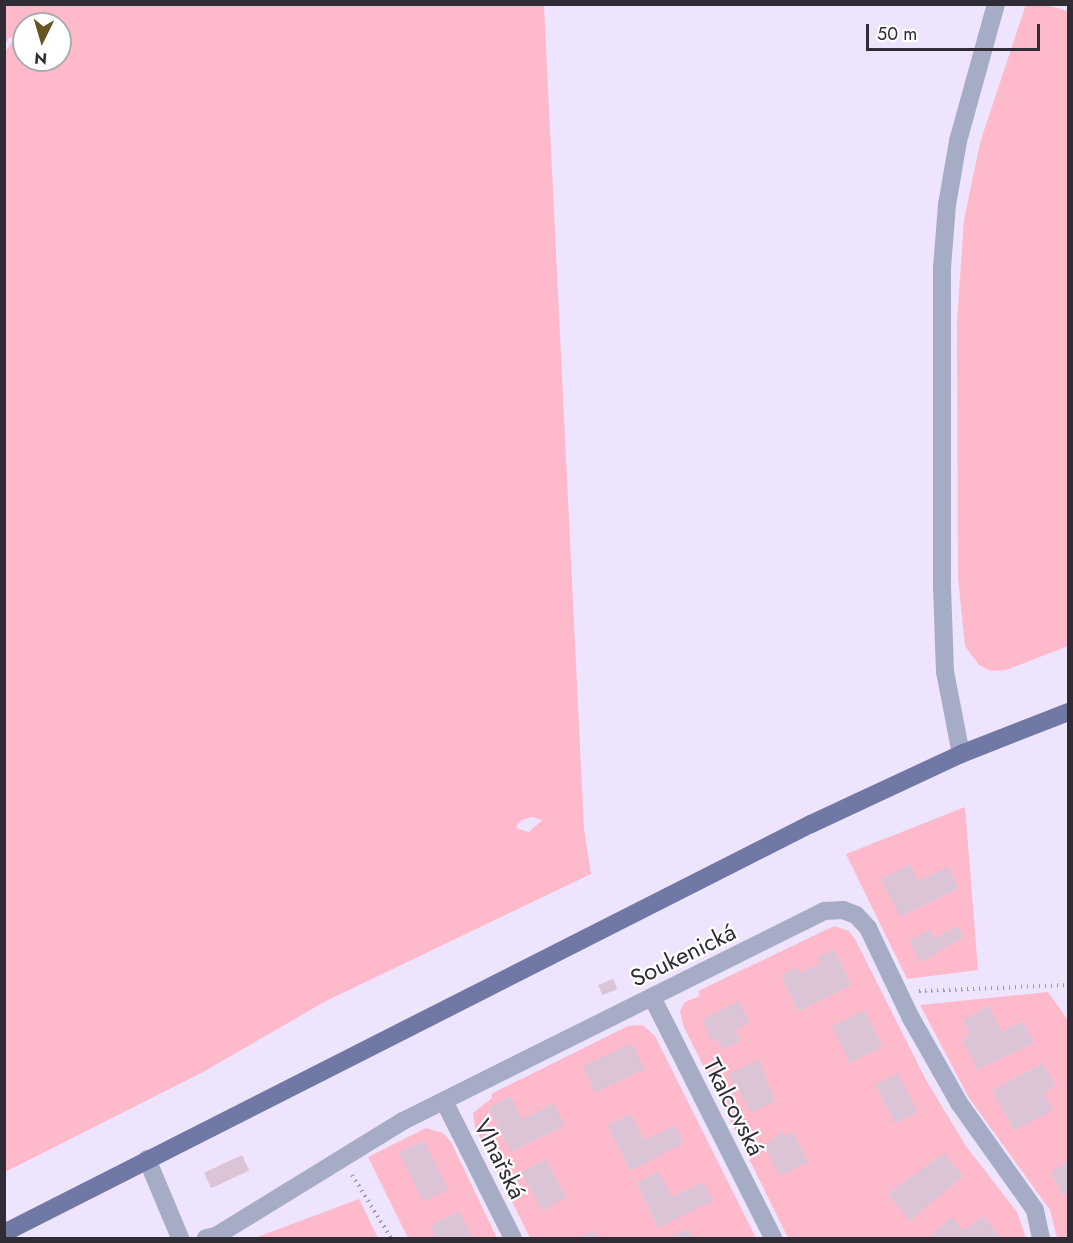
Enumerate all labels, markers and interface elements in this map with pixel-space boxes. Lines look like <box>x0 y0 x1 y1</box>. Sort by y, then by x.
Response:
north arrow <box>12 12 72 72</box>
scale bar <box>869 12 1043 50</box>
text: 50 m <box>877 21 917 47</box>
text: N <box>33 46 48 70</box>
street label: Soukenická <box>625 917 741 993</box>
street label: Tkalcovská <box>697 1053 771 1161</box>
street label: Vlnařská <box>468 1114 532 1204</box>

